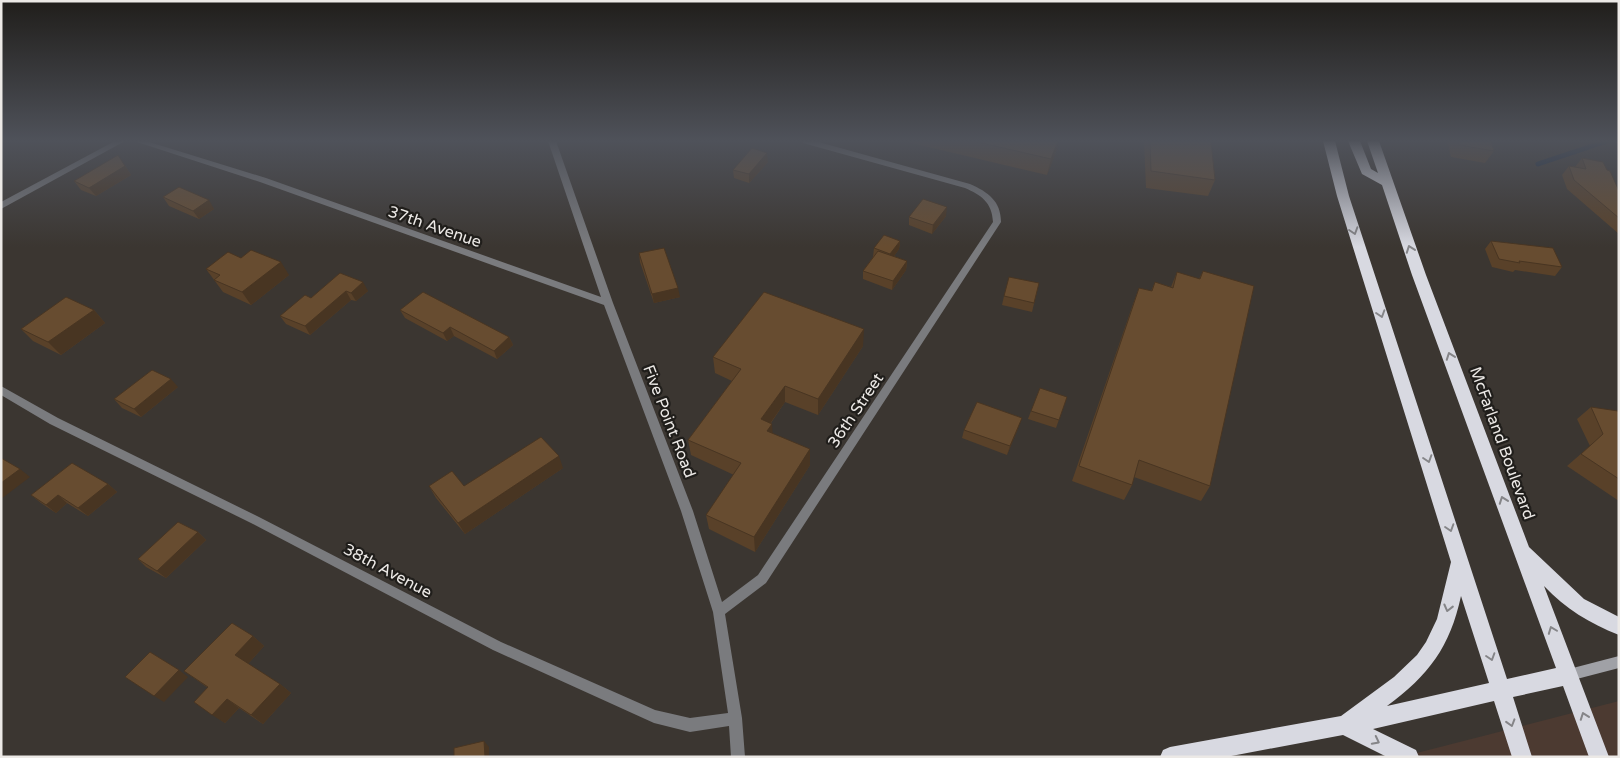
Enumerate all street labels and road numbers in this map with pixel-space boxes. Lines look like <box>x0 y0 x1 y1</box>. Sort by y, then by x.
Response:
street label: 37th Avenue <box>385 202 484 252</box>
street label: Five Point Road <box>638 362 700 481</box>
street label: McFarland Boulevard <box>1465 364 1539 522</box>
street label: 36th Street <box>824 369 888 452</box>
street label: 38th Avenue <box>340 539 435 603</box>

